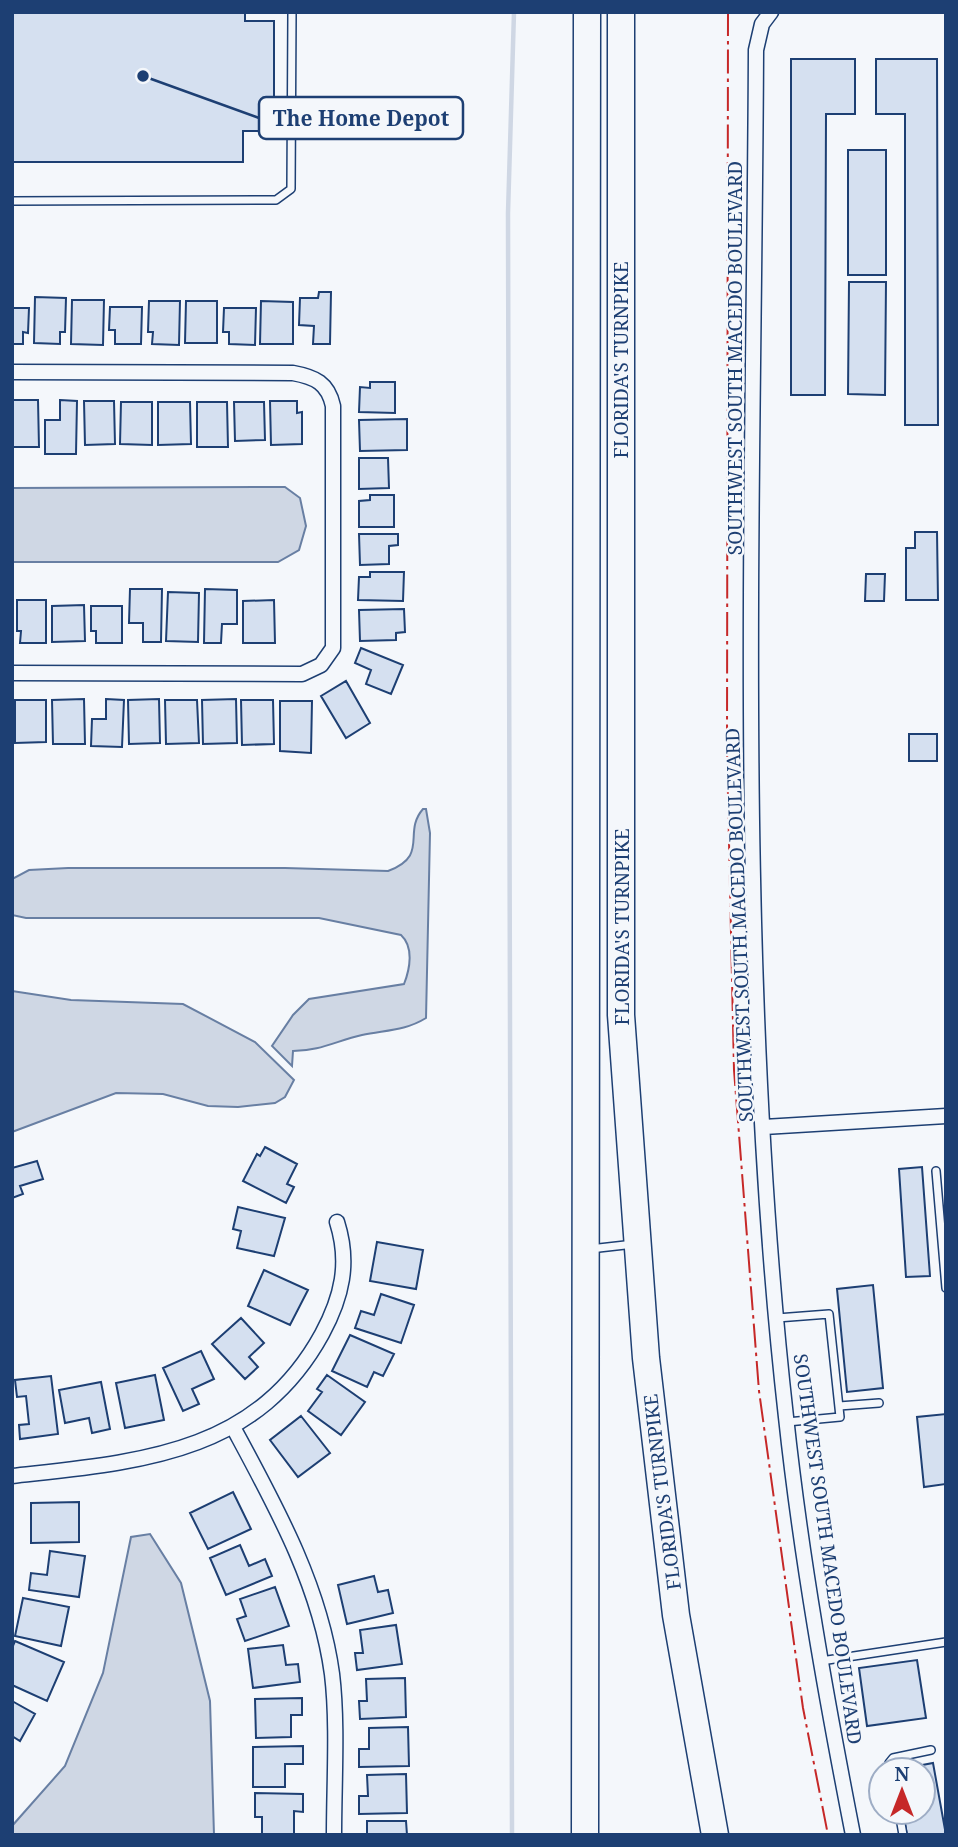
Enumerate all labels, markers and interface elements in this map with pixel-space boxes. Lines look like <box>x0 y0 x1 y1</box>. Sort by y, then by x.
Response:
callout: The Home Depot <box>259 97 463 139</box>
text: The Home Depot <box>273 104 450 132</box>
street label: SOUTHWEST SOUTH MACEDO BOULEVARD <box>722 161 748 555</box>
street label: FLORIDA'S TURNPIKE <box>608 261 634 459</box>
street label: SOUTHWEST SOUTH MACEDO BOULEVARD <box>719 727 759 1123</box>
street label: FLORIDA'S TURNPIKE <box>609 828 635 1026</box>
street label: SOUTHWEST SOUTH MACEDO BOULEVARD <box>788 1352 868 1746</box>
street label: FLORIDA'S TURNPIKE <box>637 1392 687 1591</box>
north arrow <box>867 1756 937 1826</box>
text: N <box>895 1761 910 1787</box>

